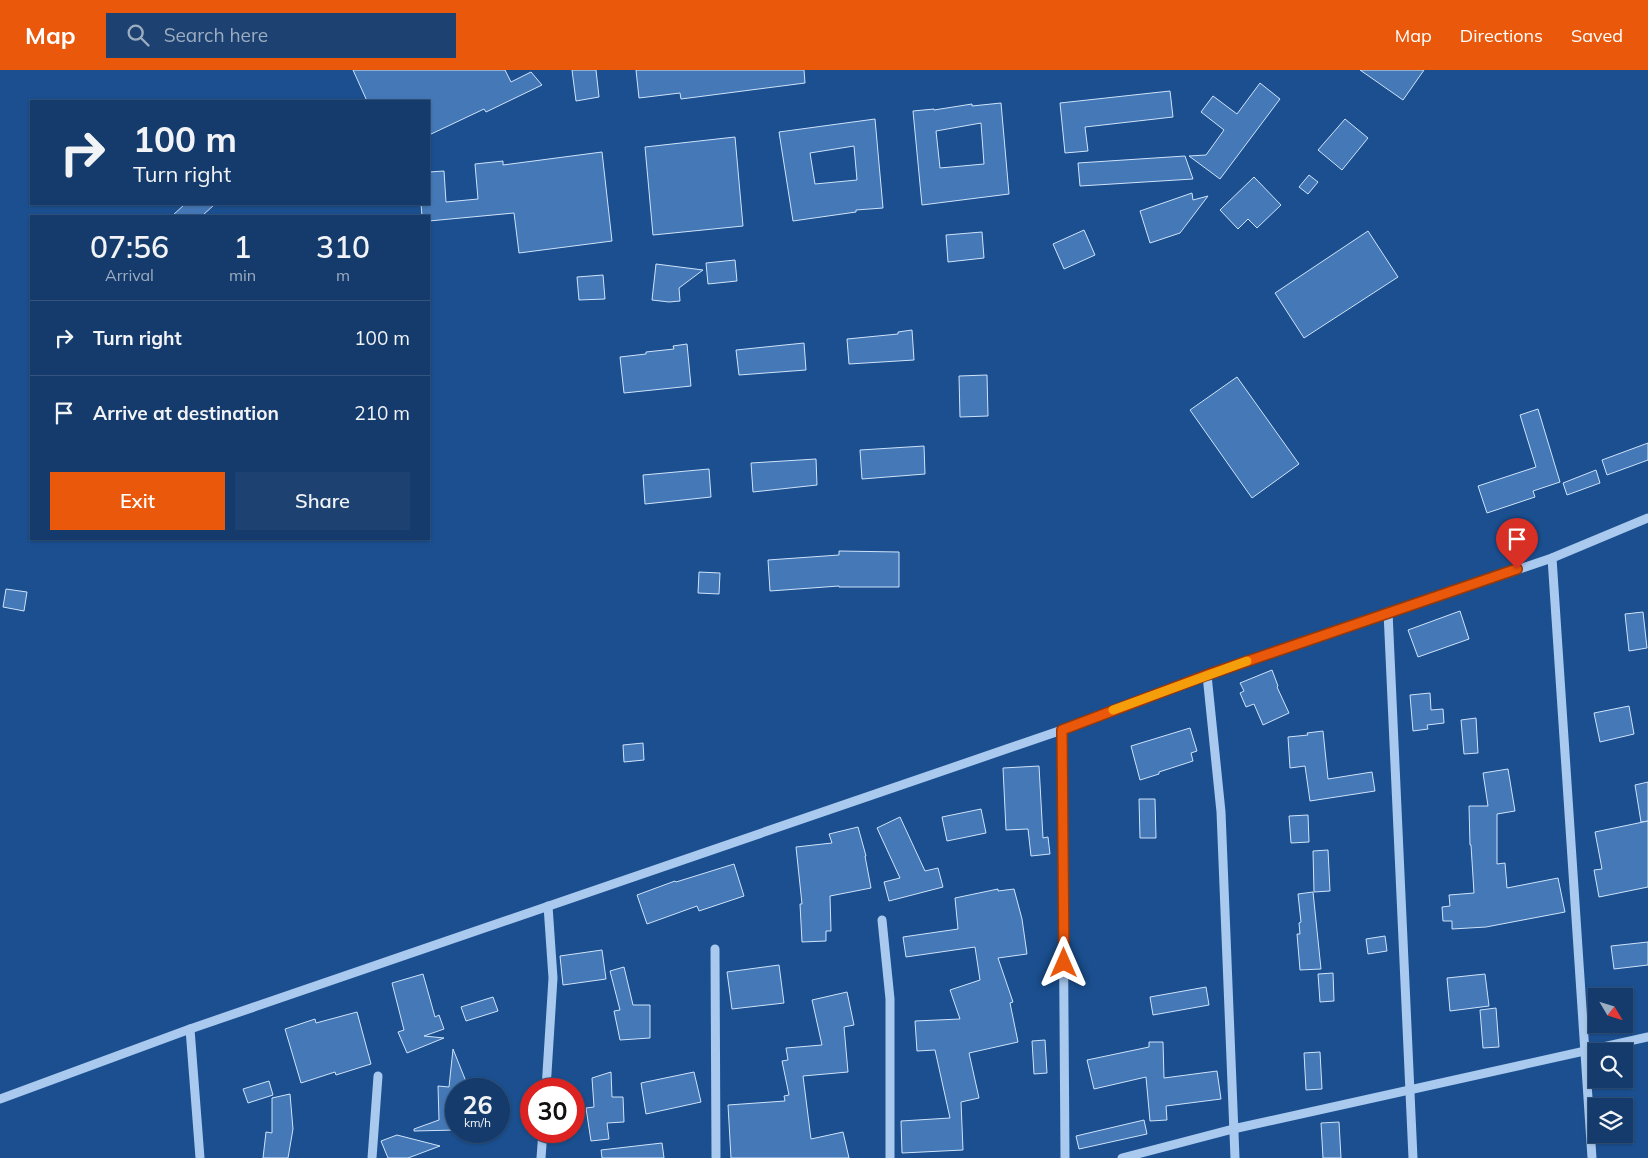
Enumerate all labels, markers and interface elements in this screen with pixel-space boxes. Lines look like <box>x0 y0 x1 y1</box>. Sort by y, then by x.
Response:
search box <box>106 13 456 58</box>
text: Map <box>25 20 76 50</box>
icon: search <box>124 21 152 49</box>
text: Search here <box>164 23 268 47</box>
text: Map <box>1395 24 1432 47</box>
text: Directions <box>1460 24 1543 47</box>
text: Saved <box>1571 24 1623 47</box>
text: 100 m <box>133 117 237 161</box>
icon: right <box>50 120 115 185</box>
text: Turn right <box>133 160 231 188</box>
text: 07:56 <box>90 228 169 266</box>
text: 1 <box>234 228 252 266</box>
text: 310 <box>316 228 370 266</box>
text: Arrival <box>105 265 154 285</box>
text: min <box>229 265 256 285</box>
text: m <box>336 265 350 285</box>
icon: right <box>50 324 78 352</box>
text: Turn right <box>93 326 182 350</box>
text: 100 m <box>354 326 410 350</box>
icon: arrive <box>50 399 78 427</box>
text: Arrive at destination <box>93 401 279 425</box>
text: 210 m <box>354 401 410 425</box>
button: Exit <box>50 472 225 530</box>
button: Share <box>235 472 410 530</box>
pin <box>1496 518 1538 569</box>
icon: arrive <box>1503 525 1531 553</box>
position arrow <box>1037 936 1089 988</box>
north arrow <box>1588 988 1632 1032</box>
map controls <box>1588 988 1633 1143</box>
button: search <box>1588 1043 1633 1088</box>
speed limit sign: 30 <box>520 1078 585 1143</box>
text: 26 <box>462 1089 493 1120</box>
button: layers <box>1588 1098 1633 1143</box>
text: km/h <box>464 1115 491 1130</box>

